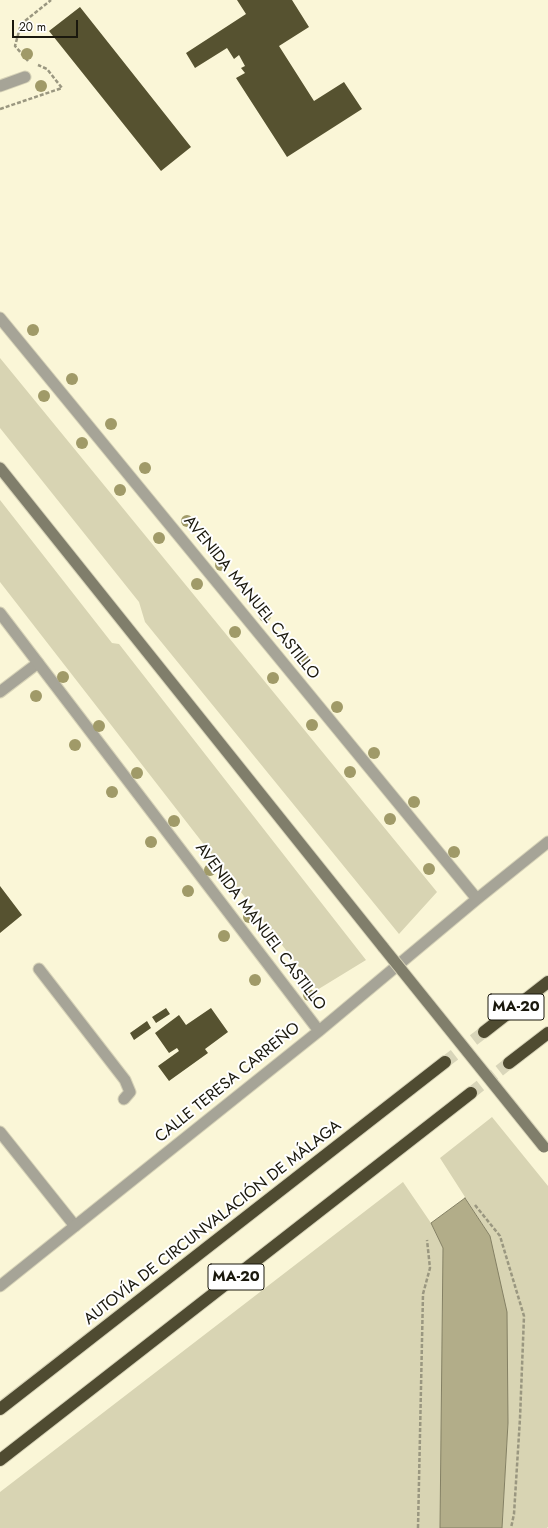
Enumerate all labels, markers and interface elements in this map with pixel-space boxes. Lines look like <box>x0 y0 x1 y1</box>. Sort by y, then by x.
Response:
scale bar <box>14 12 80 38</box>
text: 20 m <box>19 18 46 36</box>
street label: AVENIDA MANUEL CASTILLO <box>179 512 323 684</box>
street label: AVENIDA MANUEL CASTILLO <box>191 839 329 1015</box>
road number: MA-20 <box>488 994 544 1020</box>
street label: CALLE TERESA CARREÑO <box>152 1019 304 1147</box>
street label: AUTOVÍA DE CIRCUNVALACIÓN DE MÁLAGA <box>81 1117 345 1329</box>
road number: MA-20 <box>208 1264 264 1290</box>

